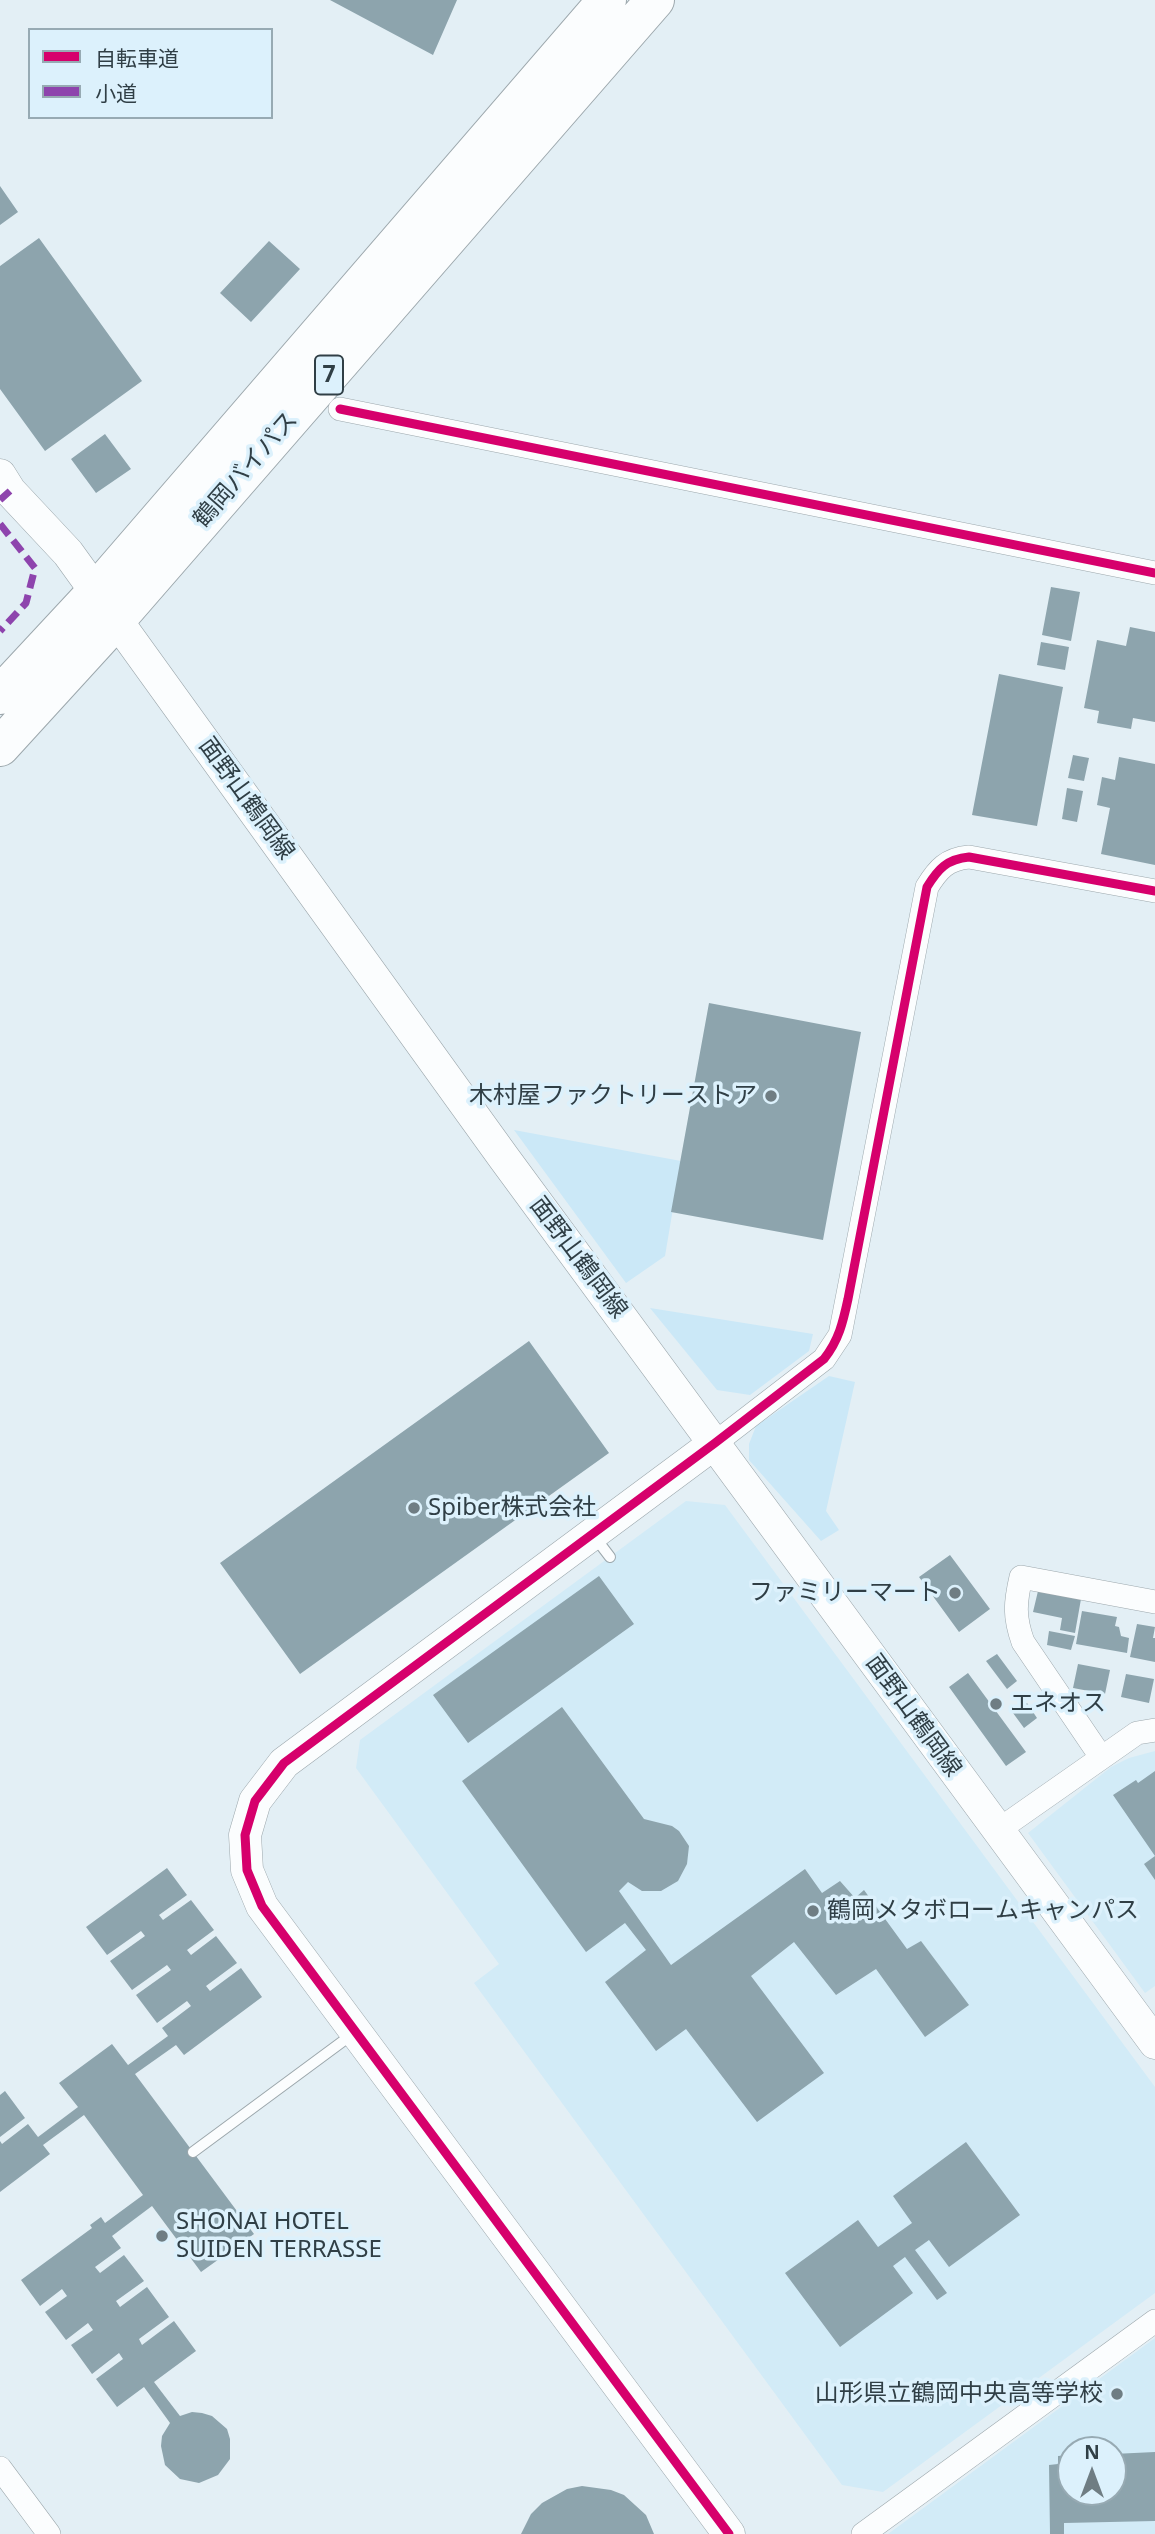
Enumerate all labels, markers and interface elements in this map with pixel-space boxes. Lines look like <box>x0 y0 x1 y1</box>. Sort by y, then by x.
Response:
legend <box>28 28 273 119</box>
text: 自転車道 <box>95 44 179 72</box>
text: 小道 <box>95 79 137 107</box>
road number: 7 <box>315 356 343 394</box>
street label: 鶴岡バイパス <box>188 406 304 534</box>
street label: 面野山鶴岡線 <box>192 732 300 866</box>
place label: 木村屋ファクトリーストア <box>469 1082 757 1110</box>
marker: 木村屋ファクトリーストア <box>763 1088 779 1104</box>
street label: 面野山鶴岡線 <box>523 1192 633 1324</box>
place label: Spiber株式会社 <box>428 1494 596 1522</box>
marker: Spiber株式会社 <box>406 1500 422 1516</box>
place label: ファミリーマート <box>749 1579 941 1607</box>
marker: ファミリーマート <box>947 1585 963 1601</box>
street label: 面野山鶴岡線 <box>859 1649 967 1783</box>
place label: エネオス <box>1010 1690 1106 1718</box>
marker: エネオス <box>988 1696 1004 1712</box>
place label: 鶴岡メタボロームキャンパス <box>827 1897 1139 1925</box>
marker: 鶴岡メタボロームキャンパス <box>805 1903 821 1919</box>
place label: SHONAI HOTEL SUIDEN TERRASSE <box>176 2208 382 2264</box>
marker: SHONAI HOTEL SUIDEN TERRASSE <box>154 2228 170 2244</box>
place label: 山形県立鶴岡中央高等学校 <box>815 2380 1103 2408</box>
marker: 山形県立鶴岡中央高等学校 <box>1109 2386 1125 2402</box>
north arrow <box>1057 2436 1127 2506</box>
text: N <box>1084 2439 1100 2465</box>

